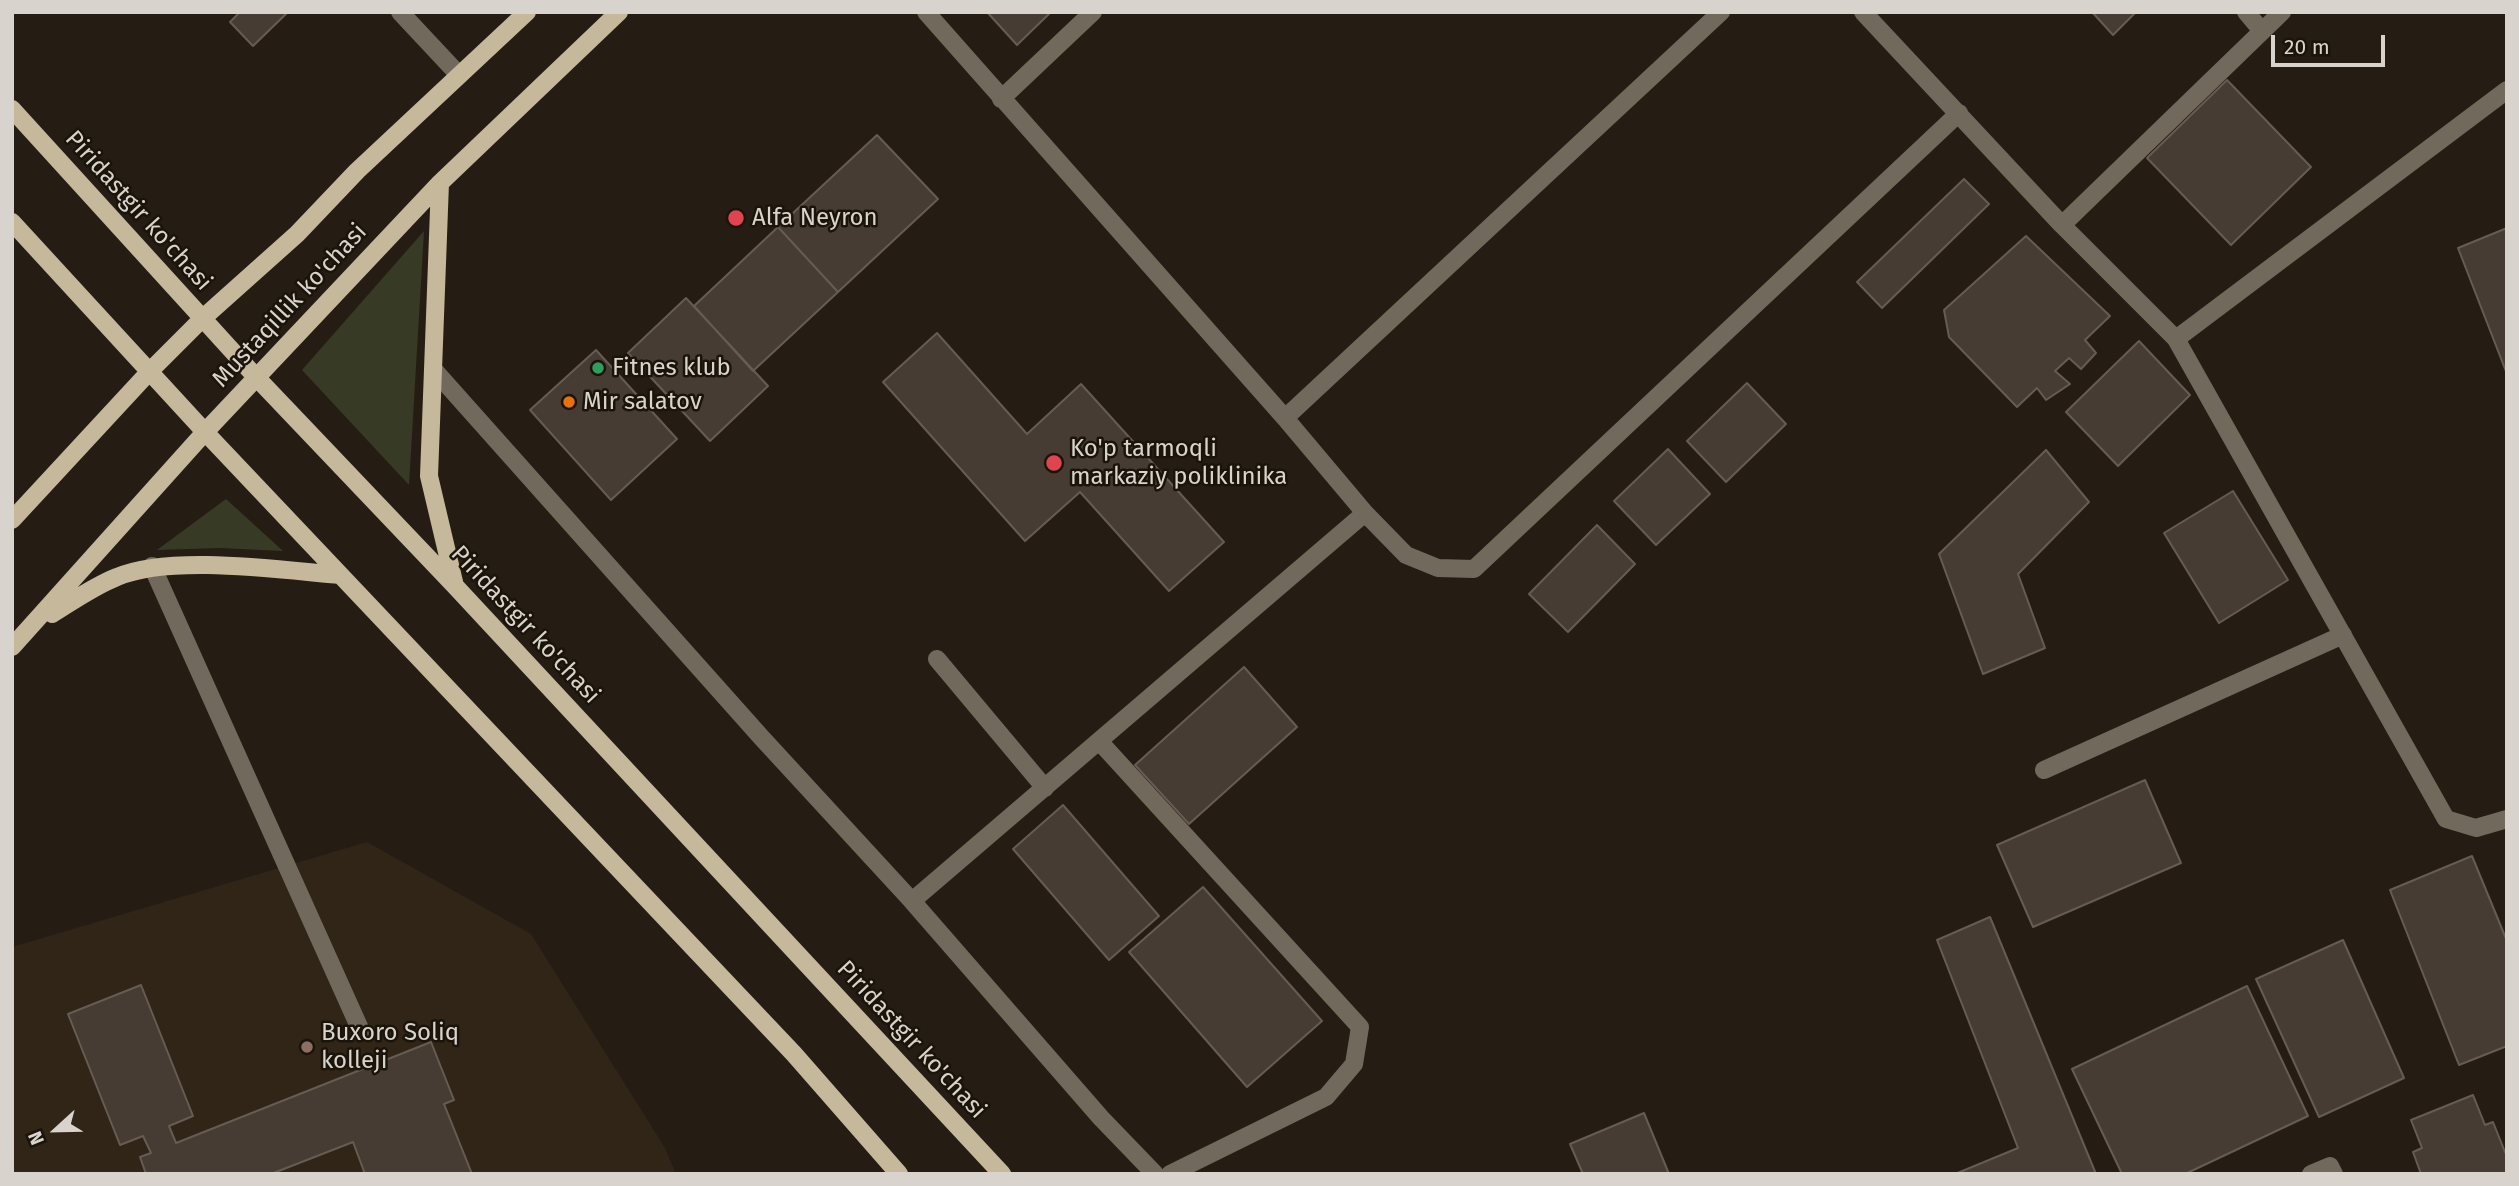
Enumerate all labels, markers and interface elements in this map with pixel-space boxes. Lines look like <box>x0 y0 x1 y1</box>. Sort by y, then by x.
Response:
scale bar <box>2274 21 2388 65</box>
text: 20 m <box>2284 34 2330 60</box>
street label: Piridastgir ko'chasi <box>59 125 217 297</box>
place label: Alfa Neyron <box>752 204 878 232</box>
marker: Alfa Neyron <box>726 208 746 228</box>
street label: Mustaqillik ko'chasi <box>207 218 373 394</box>
place label: Fitnes klub <box>612 354 731 382</box>
marker: Fitnes klub <box>590 360 606 376</box>
place label: Mir salatov <box>583 388 702 416</box>
marker: Mir salatov <box>561 394 577 410</box>
place label: Ko'p tarmoqli markaziy poliklinika <box>1070 435 1287 491</box>
marker: Ko'p tarmoqli markaziy poliklinika <box>1044 453 1064 473</box>
street label: Piridastgir ko'chasi <box>444 540 606 710</box>
street label: Piridastgir ko'chasi <box>830 955 992 1125</box>
place label: Buxoro Soliq kolleji <box>321 1019 459 1075</box>
marker: Buxoro Soliq kolleji <box>299 1039 315 1055</box>
north arrow <box>21 1095 91 1165</box>
text: N <box>23 1128 49 1148</box>

